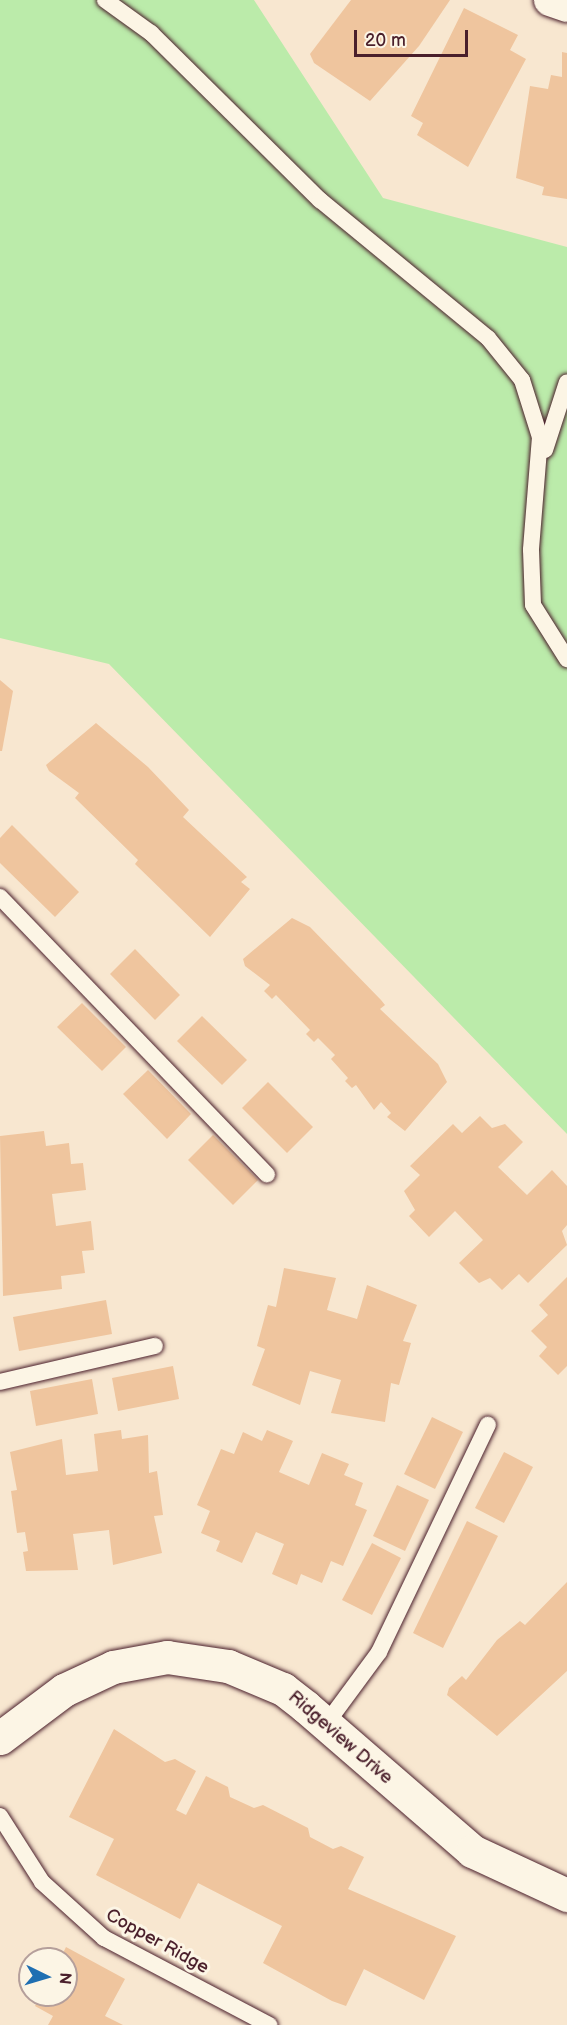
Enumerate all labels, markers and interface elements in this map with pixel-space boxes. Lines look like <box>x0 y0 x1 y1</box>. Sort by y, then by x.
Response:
scale bar <box>357 18 471 56</box>
text: 20 m <box>365 30 406 51</box>
street label: Ridgeview Drive <box>283 1687 397 1789</box>
street label: Copper Ridge <box>102 1905 212 1979</box>
north arrow <box>18 1947 78 2007</box>
text: N <box>54 1972 74 1985</box>

